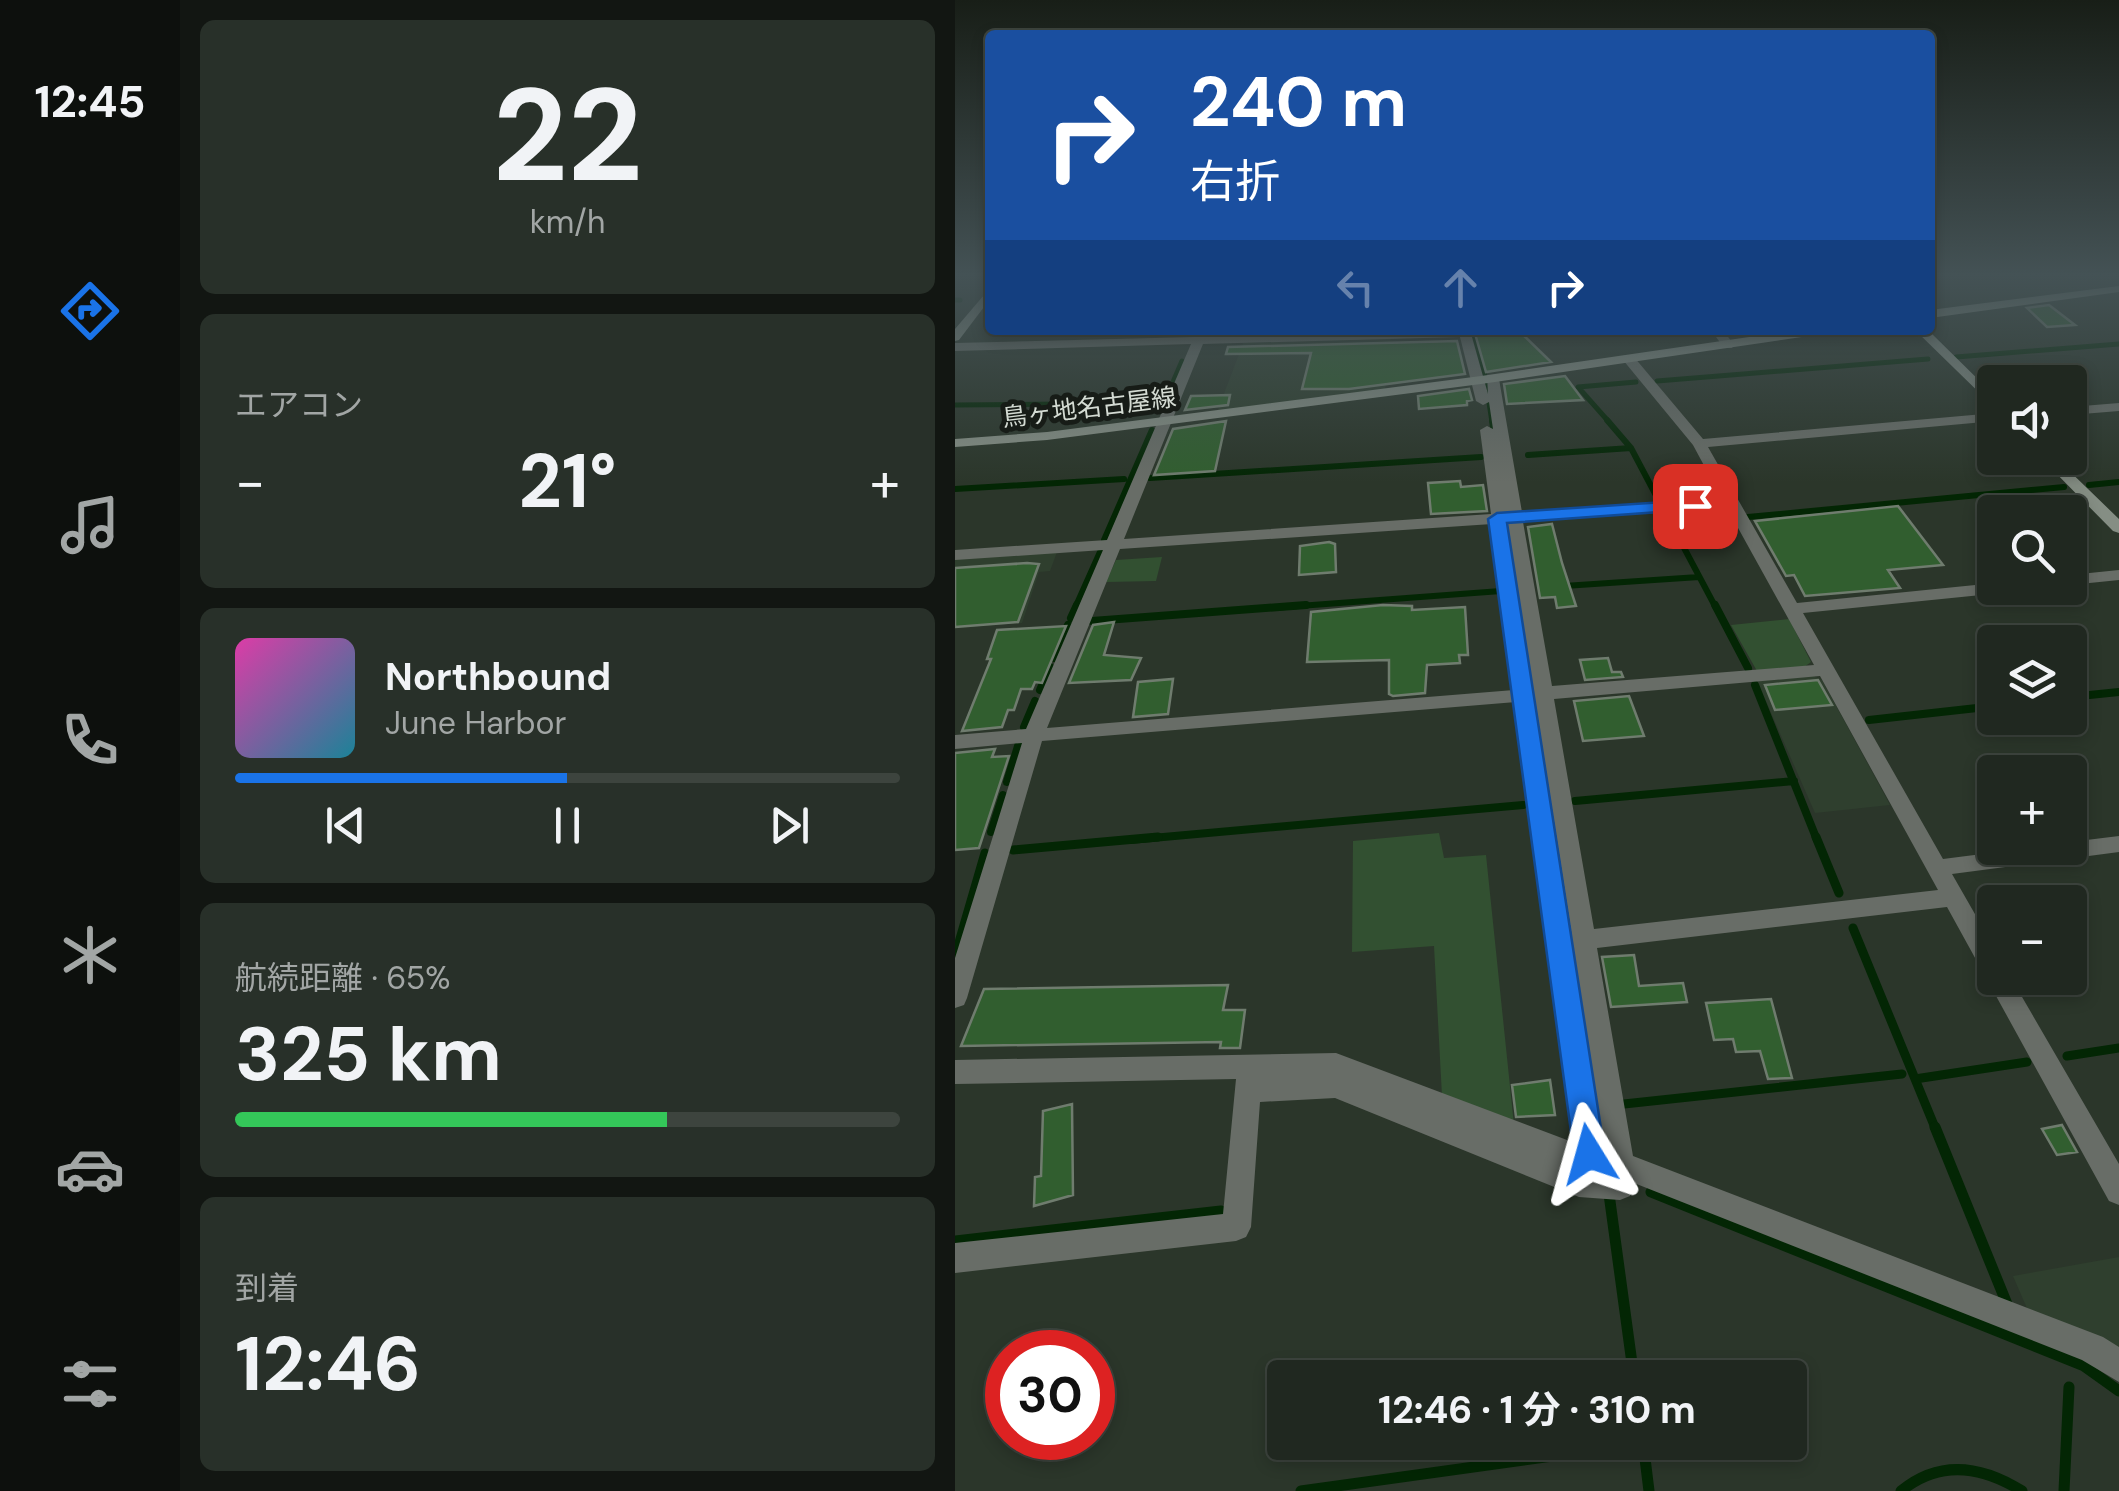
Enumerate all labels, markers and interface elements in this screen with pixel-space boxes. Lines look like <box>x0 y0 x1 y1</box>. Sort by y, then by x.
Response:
text: 22 <box>492 51 643 220</box>
text: 240 m <box>1190 57 1407 148</box>
icon: right <box>1025 70 1155 200</box>
text: 12:45 <box>34 72 146 131</box>
text: 右折 <box>1190 152 1280 211</box>
text: km/h <box>530 201 605 243</box>
icon: left <box>1328 260 1383 315</box>
icon: ahead <box>1433 260 1488 315</box>
icon: right <box>1538 260 1593 315</box>
icon: directions <box>55 276 125 346</box>
map controls <box>1977 365 2087 995</box>
button: sound <box>1977 365 2087 475</box>
street label: 鳥ヶ地名古屋線 <box>1000 380 1178 435</box>
text: エアコン <box>235 384 363 426</box>
text: 21° <box>519 433 616 530</box>
text: − <box>235 446 265 518</box>
text: + <box>870 446 900 518</box>
pin <box>1653 464 1738 549</box>
icon: arrive <box>1668 479 1723 534</box>
icon: music <box>55 490 125 560</box>
button: search <box>1977 495 2087 605</box>
button: layers <box>1977 625 2087 735</box>
text: Northbound <box>385 652 611 702</box>
text: June Harbor <box>385 702 566 744</box>
icon: phone <box>55 705 125 775</box>
button: + <box>1977 755 2087 865</box>
icon: previous <box>318 798 373 853</box>
icon: pause <box>540 798 595 853</box>
icon: next <box>762 798 817 853</box>
button: − <box>1977 885 2087 995</box>
icon: climate <box>55 920 125 990</box>
text: 航続距離 · 65% <box>235 957 451 999</box>
text: 325 km <box>235 1006 502 1103</box>
position arrow <box>1537 1102 1641 1206</box>
icon: car <box>55 1134 125 1204</box>
text: 到着 <box>235 1267 299 1309</box>
text: 12:46 <box>235 1316 421 1413</box>
speed limit sign: 30 <box>985 1330 1115 1460</box>
icon: filters <box>55 1349 125 1419</box>
text: 12:46 · 1 分 · 310 m <box>1378 1385 1696 1435</box>

